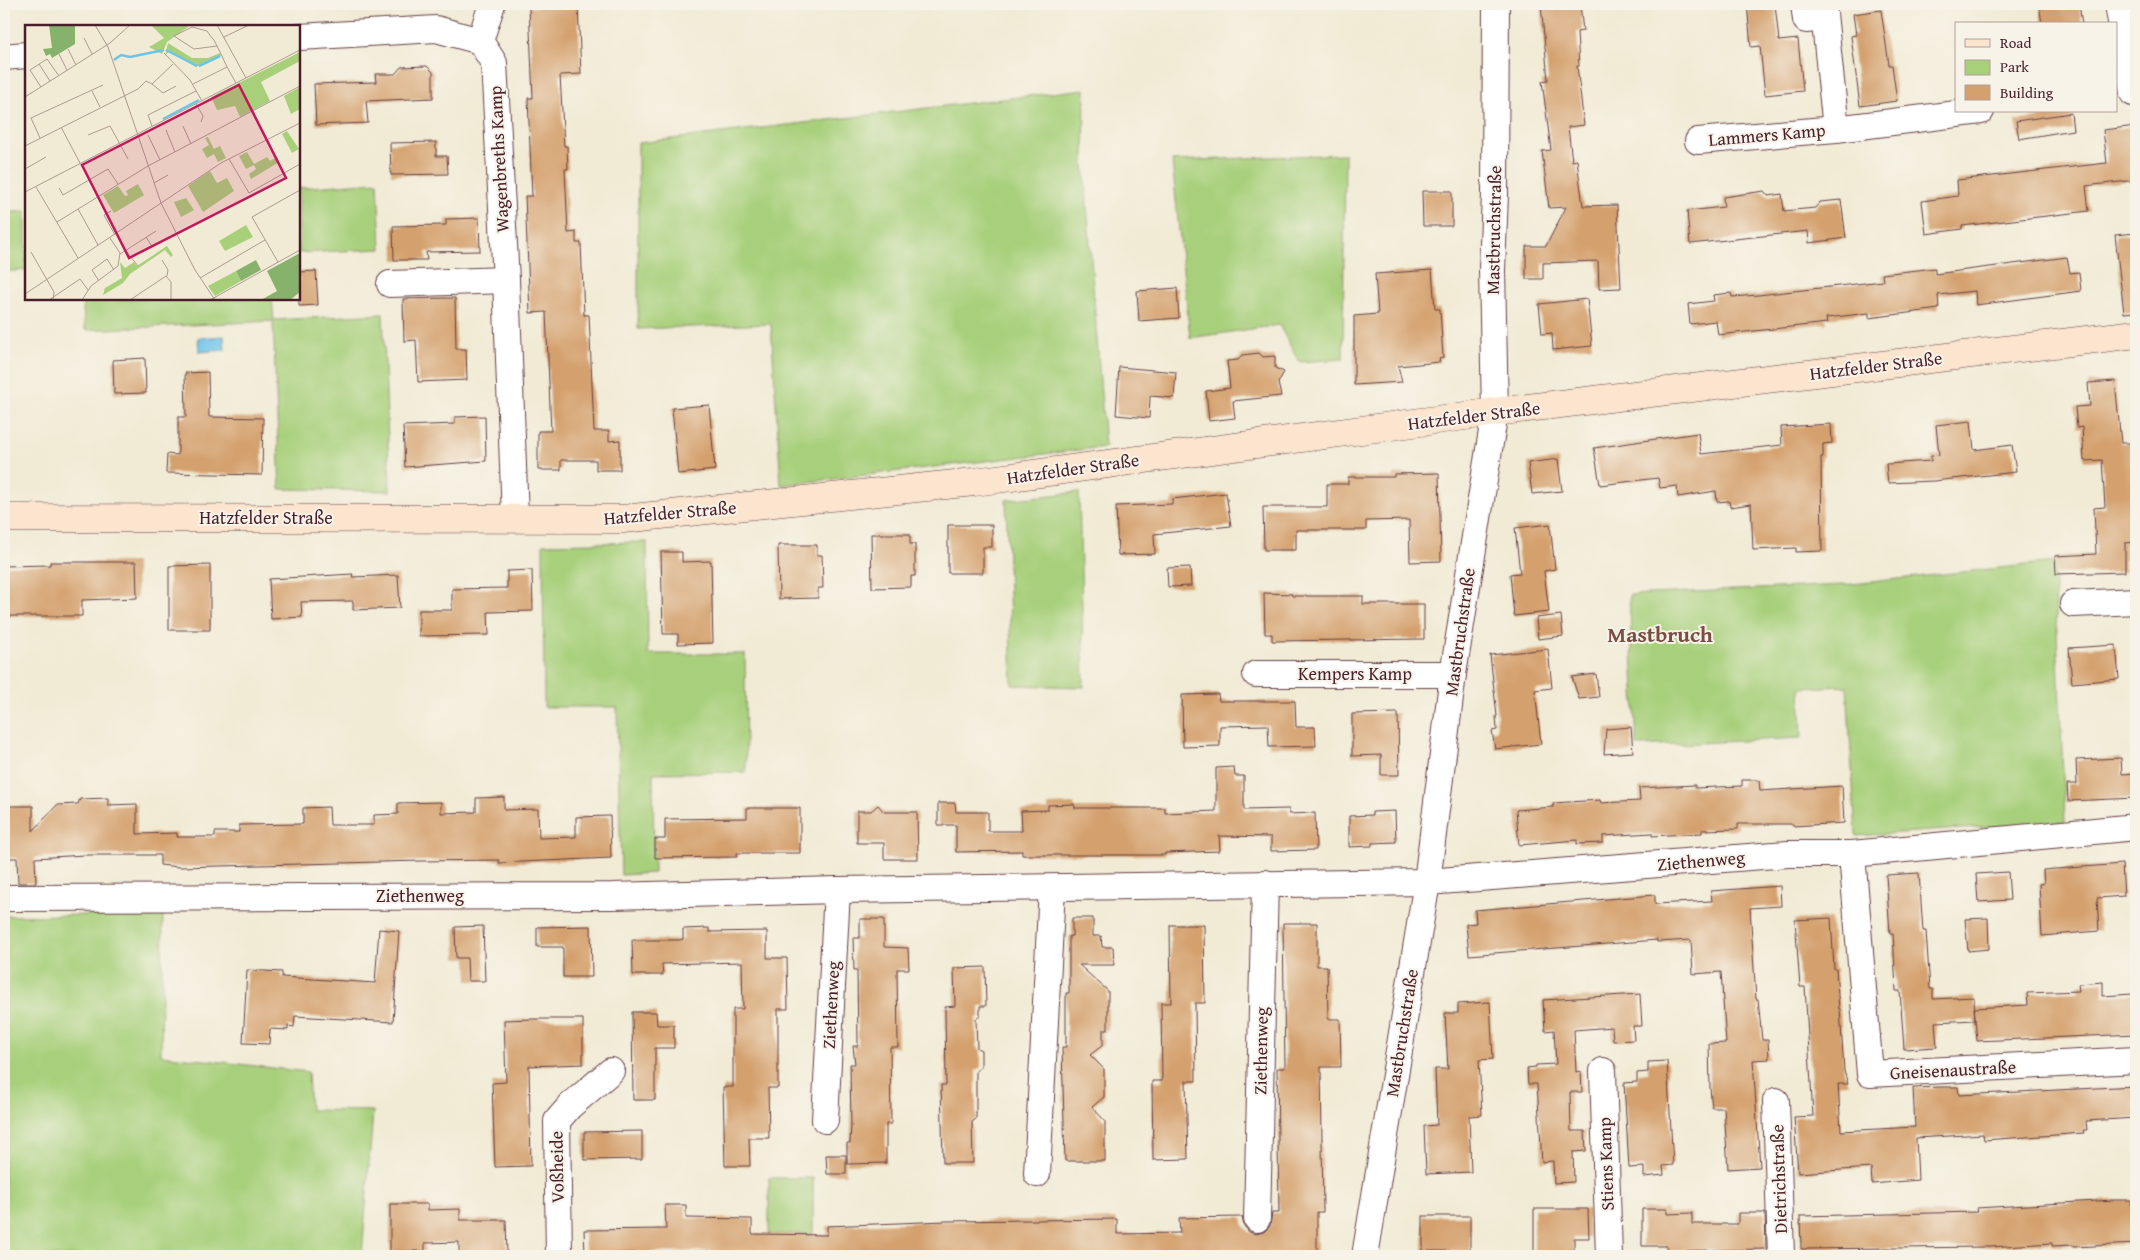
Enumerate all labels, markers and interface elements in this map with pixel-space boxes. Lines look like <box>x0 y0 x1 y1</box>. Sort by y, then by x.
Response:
legend <box>1955 22 2118 112</box>
inset map <box>25 25 300 300</box>
text: Road <box>2000 32 2031 53</box>
text: Park <box>2000 56 2029 77</box>
text: Building <box>2000 82 2054 103</box>
street label: Wagenbreths Kamp <box>481 85 516 233</box>
street label: Lammers Kamp <box>1707 116 1827 153</box>
street label: Mastbruchstraße <box>1479 165 1508 295</box>
street label: Hatzfelder Straße <box>1808 344 1944 387</box>
street label: Hatzfelder Straße <box>1406 394 1542 437</box>
street label: Hatzfelder Straße <box>1005 446 1141 491</box>
street label: Hatzfelder Straße <box>602 493 738 532</box>
street label: Hatzfelder Straße <box>199 504 333 531</box>
street label: Mastbruchstraße <box>1437 566 1482 698</box>
district label: Mastbruch <box>1607 618 1713 650</box>
street label: Kempers Kamp <box>1298 660 1412 687</box>
street label: Ziethenweg <box>1656 843 1746 878</box>
street label: Ziethenweg <box>376 882 464 909</box>
street label: Ziethenweg <box>815 960 846 1050</box>
street label: Mastbruchstraße <box>1378 967 1425 1099</box>
street label: Ziethenweg <box>1246 1007 1275 1095</box>
street label: Gneisenaustraße <box>1889 1053 2017 1086</box>
street label: Stiens Kamp <box>1590 1117 1621 1211</box>
street label: Dietrichstraße <box>1763 1124 1794 1234</box>
street label: Voßheide <box>542 1131 571 1203</box>

